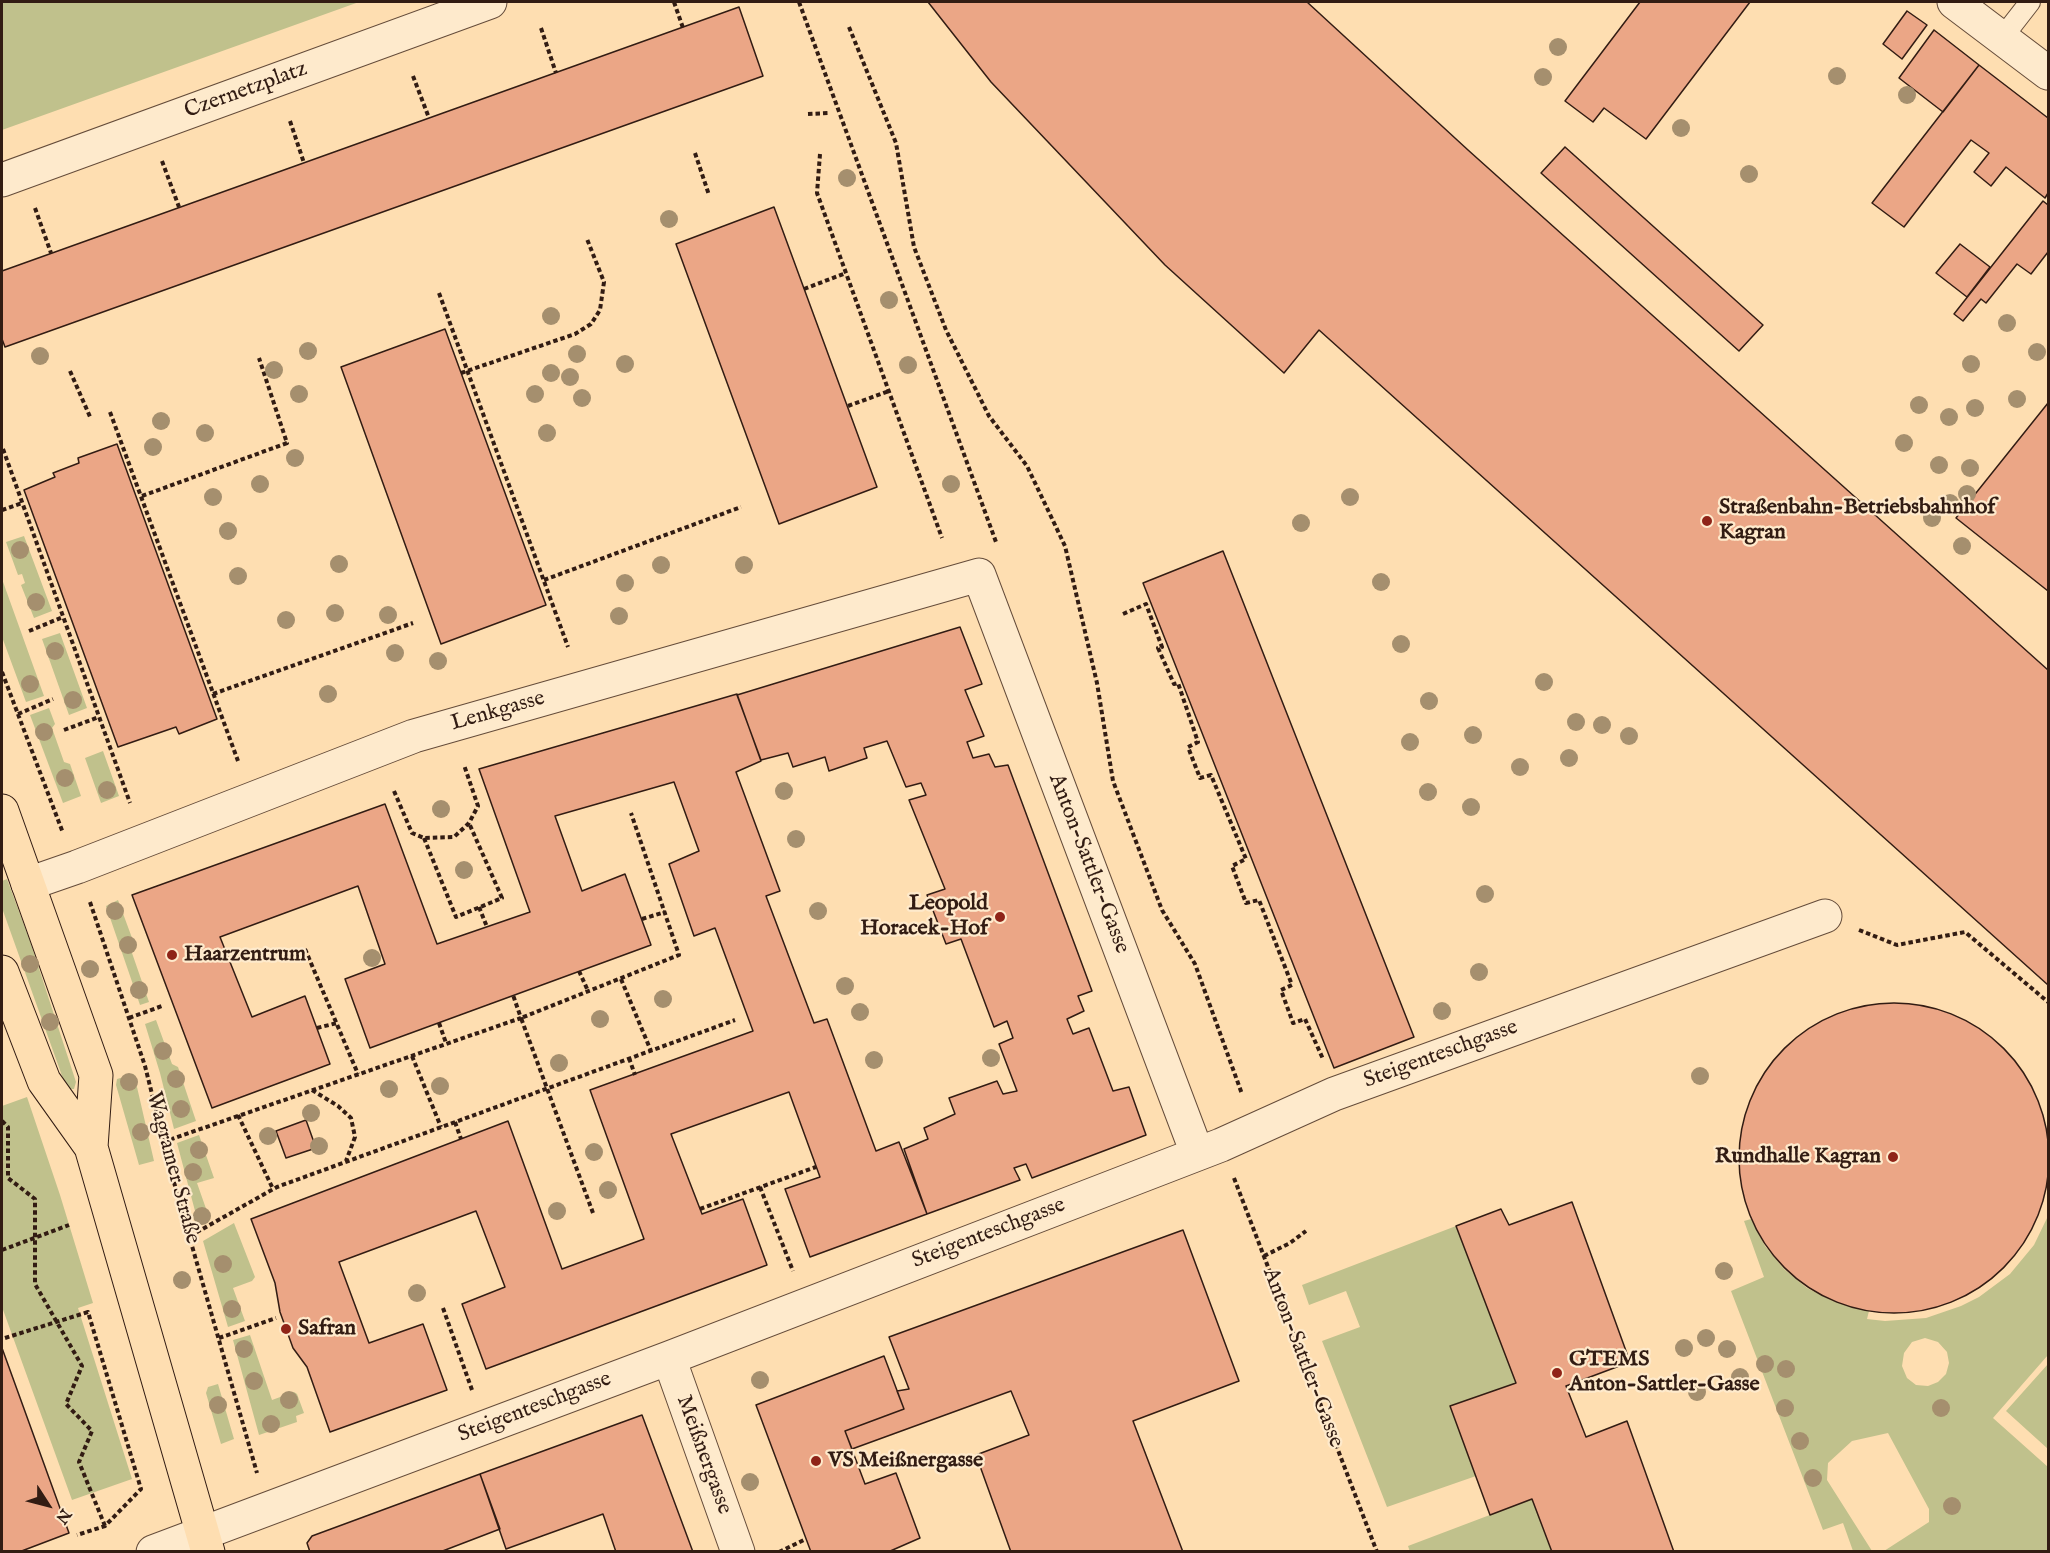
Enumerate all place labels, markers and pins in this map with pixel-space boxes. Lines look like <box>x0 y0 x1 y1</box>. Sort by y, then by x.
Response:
place label: Straßenbahn-Betriebsbahnhof Kagran <box>1719 495 1995 546</box>
marker: Straßenbahn-Betriebsbahnhof Kagran <box>1700 514 1714 528</box>
place label: Leopold Horacek-Hof <box>860 891 988 942</box>
marker: Leopold Horacek-Hof <box>993 910 1007 924</box>
place label: Haarzentrum <box>184 942 306 968</box>
marker: Haarzentrum <box>165 948 179 962</box>
place label: Rundhalle Kagran <box>1715 1144 1881 1170</box>
marker: Rundhalle Kagran <box>1886 1150 1900 1164</box>
place label: Safran <box>298 1316 356 1342</box>
marker: Safran <box>279 1322 293 1336</box>
place label: GTEMS Anton-Sattler-Gasse <box>1569 1347 1759 1398</box>
marker: GTEMS Anton-Sattler-Gasse <box>1550 1366 1564 1380</box>
place label: VS Meißnergasse <box>828 1448 983 1474</box>
marker: VS Meißnergasse <box>809 1454 823 1468</box>

